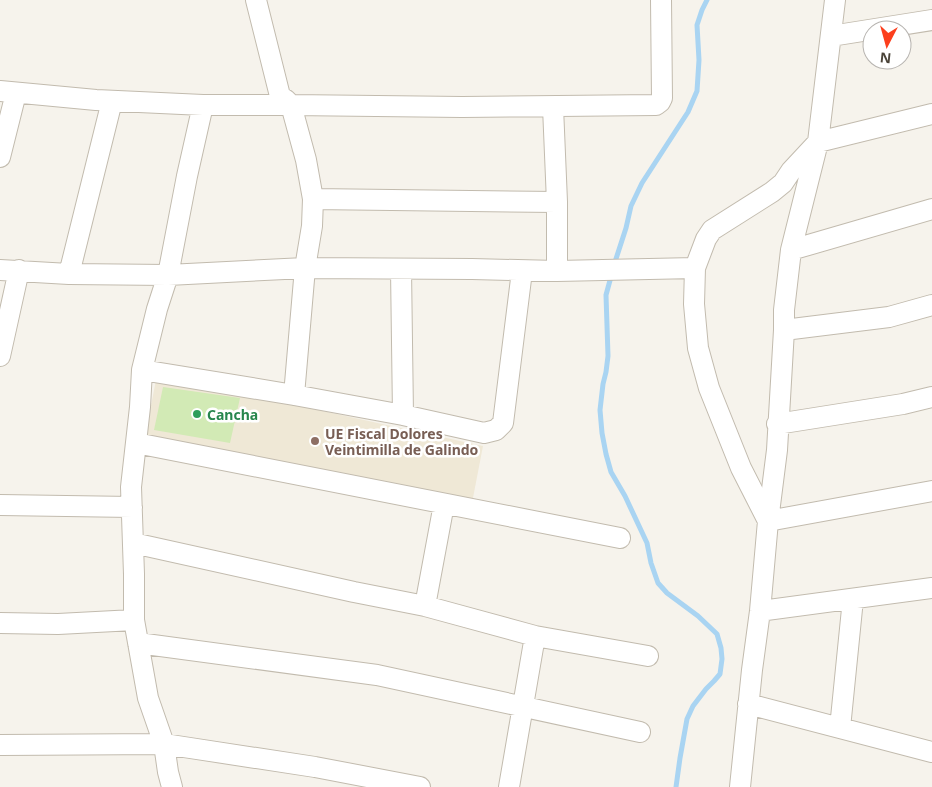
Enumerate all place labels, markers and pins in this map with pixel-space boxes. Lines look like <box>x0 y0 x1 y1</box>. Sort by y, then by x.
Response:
place label: Cancha <box>207 405 258 424</box>
marker: Cancha <box>191 408 203 420</box>
place label: UE Fiscal Dolores Veintimilla de Galindo <box>325 424 479 459</box>
marker: UE Fiscal Dolores Veintimilla de Galindo <box>309 435 321 447</box>

